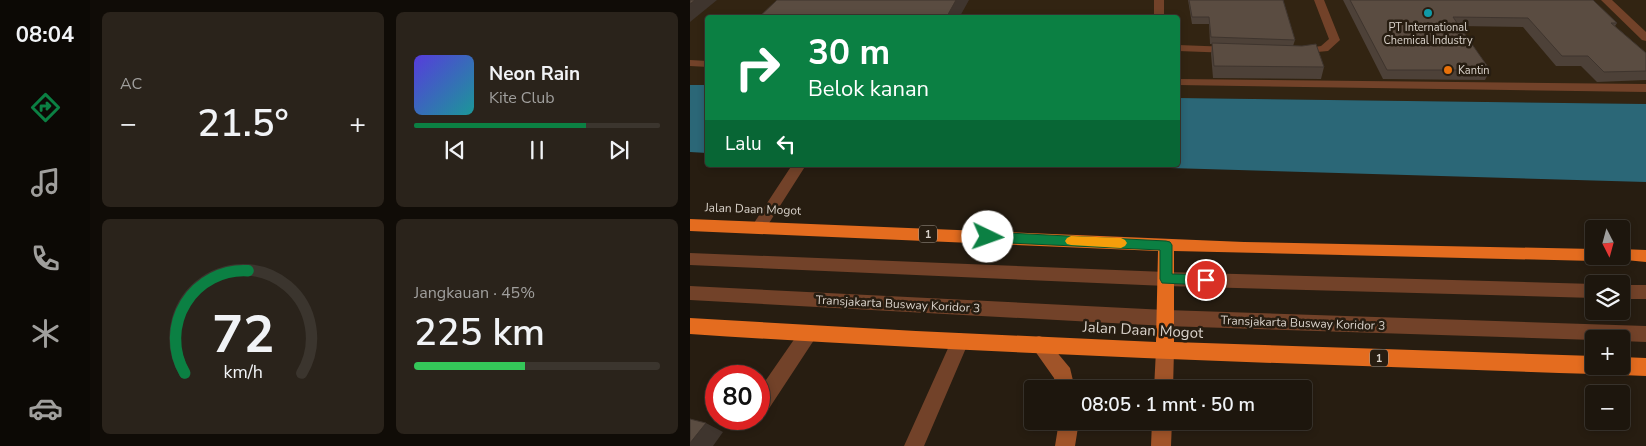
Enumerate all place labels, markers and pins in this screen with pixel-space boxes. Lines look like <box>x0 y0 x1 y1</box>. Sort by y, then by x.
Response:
marker: PT International Chemical Industry <box>1422 7 1434 19</box>
place label: PT International Chemical Industry <box>1383 20 1473 48</box>
place label: Kantin <box>1458 63 1490 78</box>
marker: Kantin <box>1442 64 1454 76</box>
pin <box>1185 259 1227 301</box>

